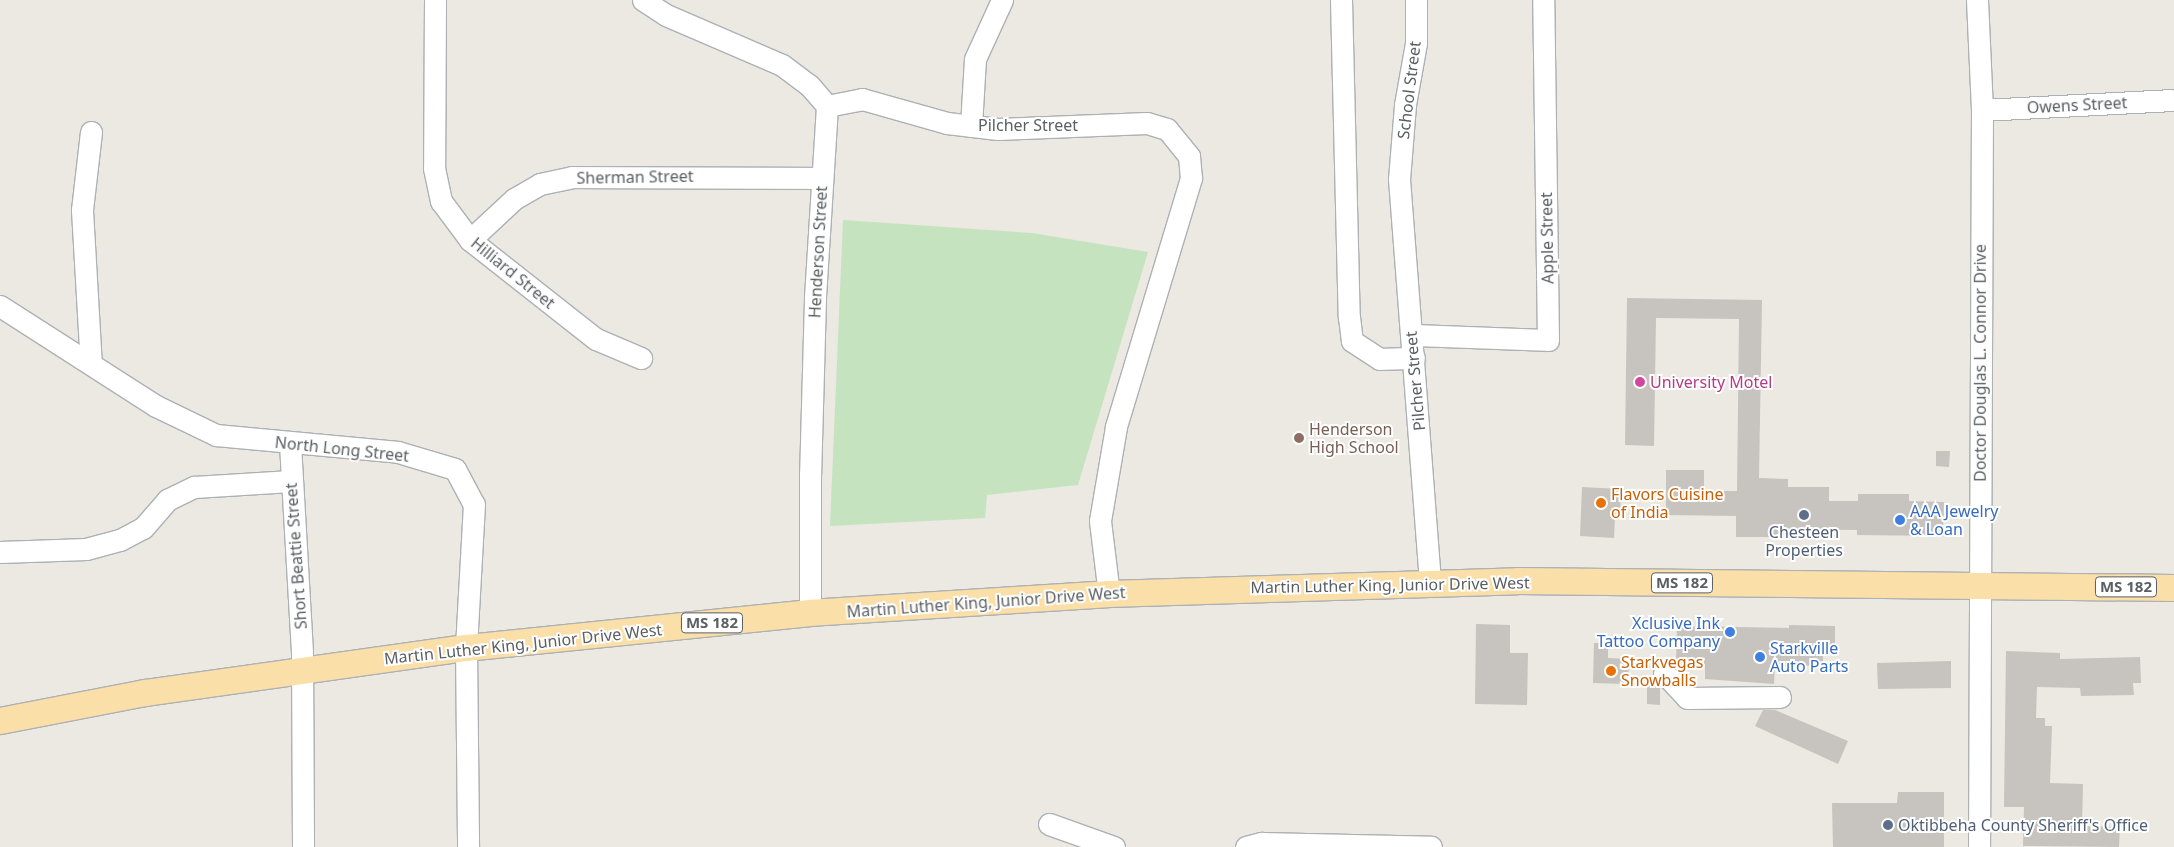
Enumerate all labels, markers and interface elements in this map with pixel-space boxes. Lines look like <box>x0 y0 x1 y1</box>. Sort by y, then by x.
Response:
street label: School Street <box>1393 40 1425 140</box>
street label: Owens Street <box>2026 93 2128 117</box>
street label: Pilcher Street <box>978 115 1078 135</box>
street label: Sherman Street <box>576 166 694 188</box>
street label: Henderson Street <box>805 185 831 319</box>
street label: Apple Street <box>1537 192 1557 284</box>
street label: Hilliard Street <box>467 233 559 313</box>
street label: Doctor Douglas L. Connor Drive <box>1970 244 1990 482</box>
street label: Pilcher Street <box>1401 330 1429 432</box>
place label: University Motel <box>1650 372 1772 392</box>
marker: University Motel <box>1634 376 1646 388</box>
place label: Henderson High School <box>1309 419 1399 457</box>
street label: North Long Street <box>274 432 410 466</box>
marker: Henderson High School <box>1293 432 1305 444</box>
street label: Short Beattie Street <box>281 482 311 630</box>
place label: Flavors Cuisine of India <box>1611 484 1723 522</box>
marker: Flavors Cuisine of India <box>1595 497 1607 509</box>
place label: AAA Jewelry & Loan <box>1910 501 1998 539</box>
marker: Chesteen Properties <box>1798 509 1810 521</box>
marker: AAA Jewelry & Loan <box>1894 514 1906 526</box>
place label: Chesteen Properties <box>1765 522 1843 560</box>
road number: MS 182 <box>1651 570 1713 596</box>
street label: Martin Luther King, Junior Drive West <box>1250 573 1530 597</box>
road number: MS 182 <box>2095 574 2157 600</box>
street label: Martin Luther King, Junior Drive West <box>846 583 1126 621</box>
road number: MS 182 <box>681 610 743 636</box>
place label: Xclusive Ink Tattoo Company <box>1597 613 1720 651</box>
street label: Martin Luther King, Junior Drive West <box>383 620 663 668</box>
marker: Xclusive Ink Tattoo Company <box>1724 626 1736 638</box>
place label: Starkville Auto Parts <box>1770 638 1848 676</box>
marker: Starkville Auto Parts <box>1754 651 1766 663</box>
place label: Starkvegas Snowballs <box>1621 652 1703 690</box>
marker: Starkvegas Snowballs <box>1605 665 1617 677</box>
place label: Oktibbeha County Sheriff's Office <box>1898 815 2148 835</box>
marker: Oktibbeha County Sheriff's Office <box>1882 819 1894 831</box>

